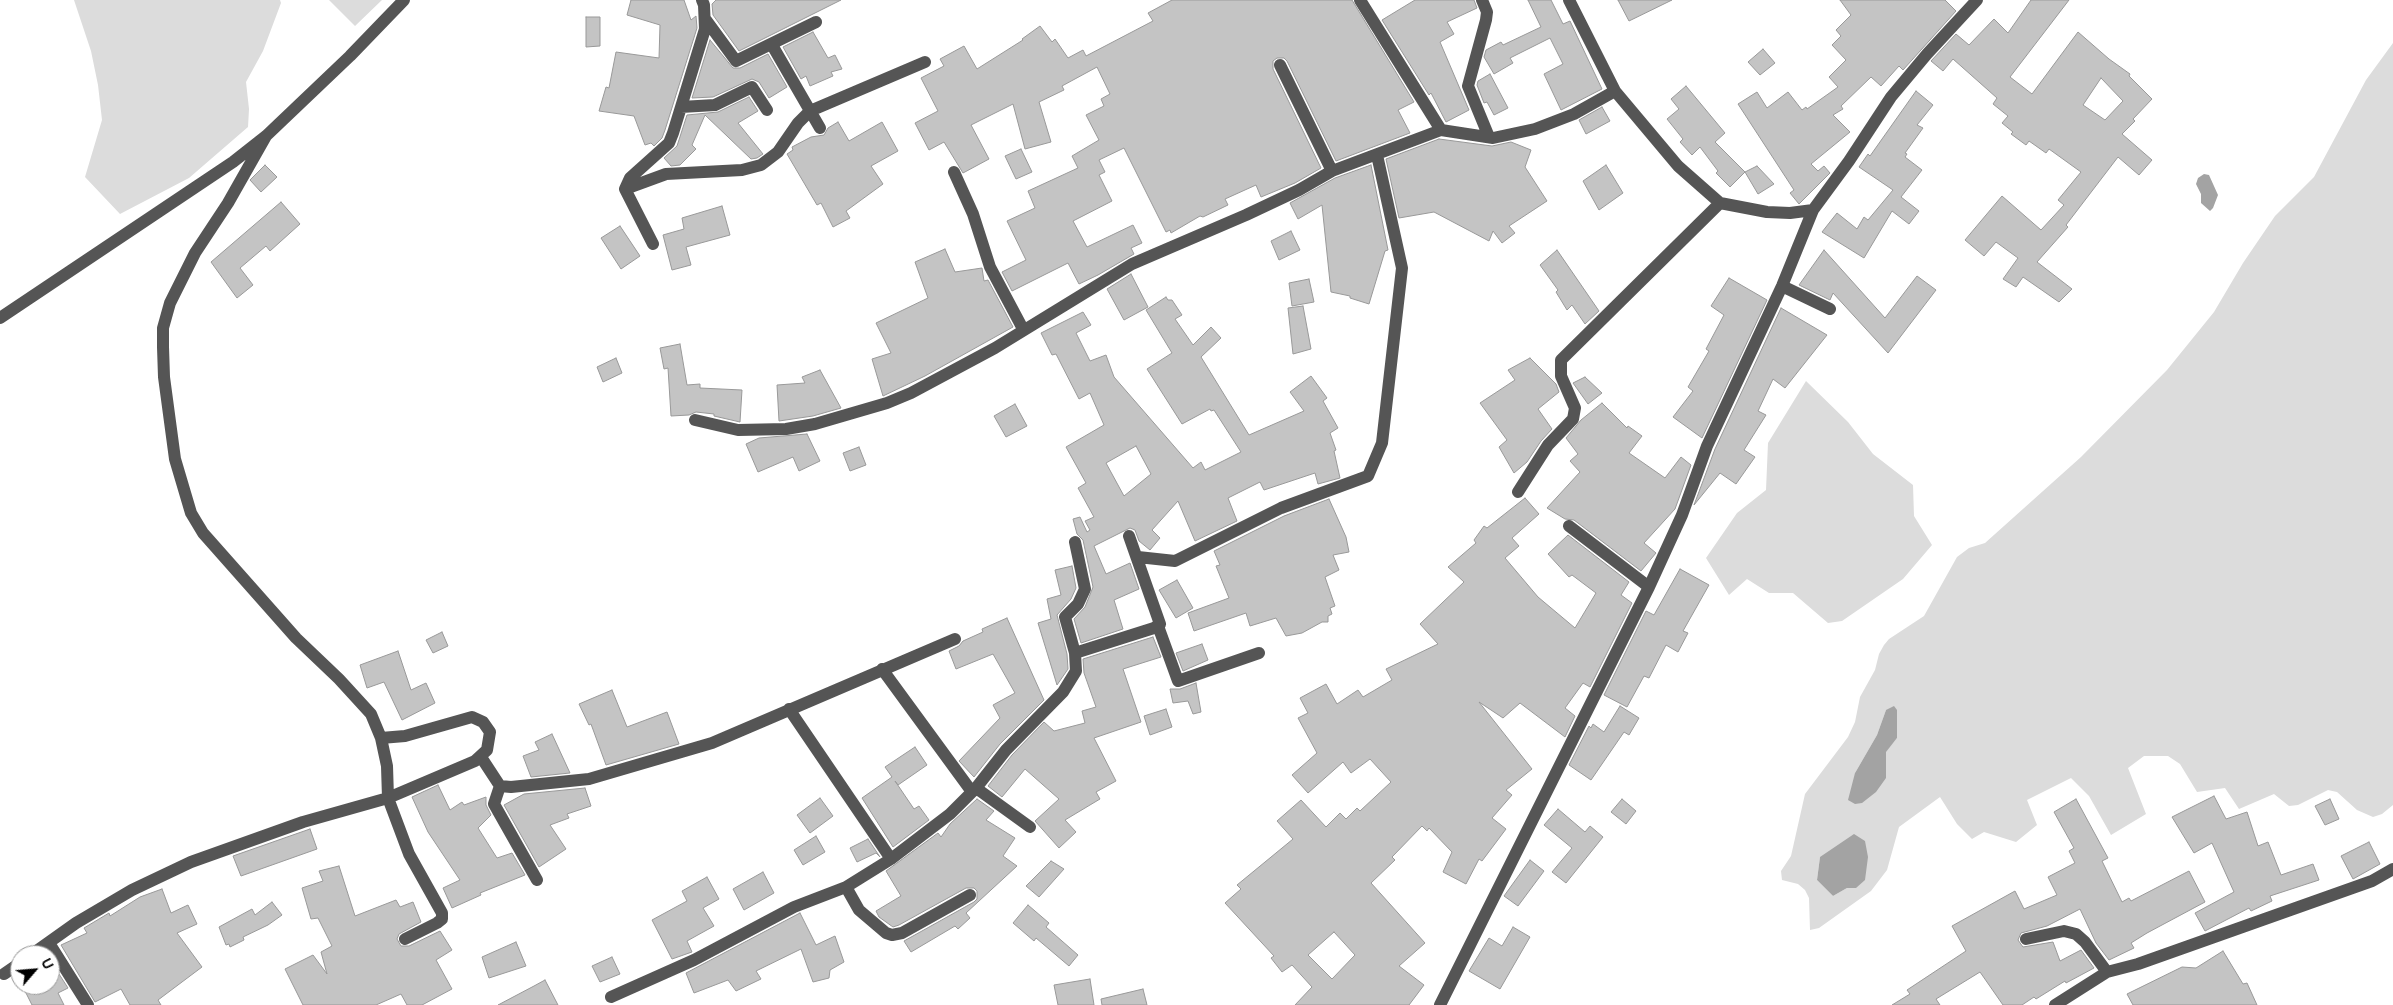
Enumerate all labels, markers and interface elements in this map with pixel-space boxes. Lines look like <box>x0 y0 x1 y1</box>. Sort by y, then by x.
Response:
north arrow <box>10 945 60 995</box>
text: U <box>37 955 58 972</box>

